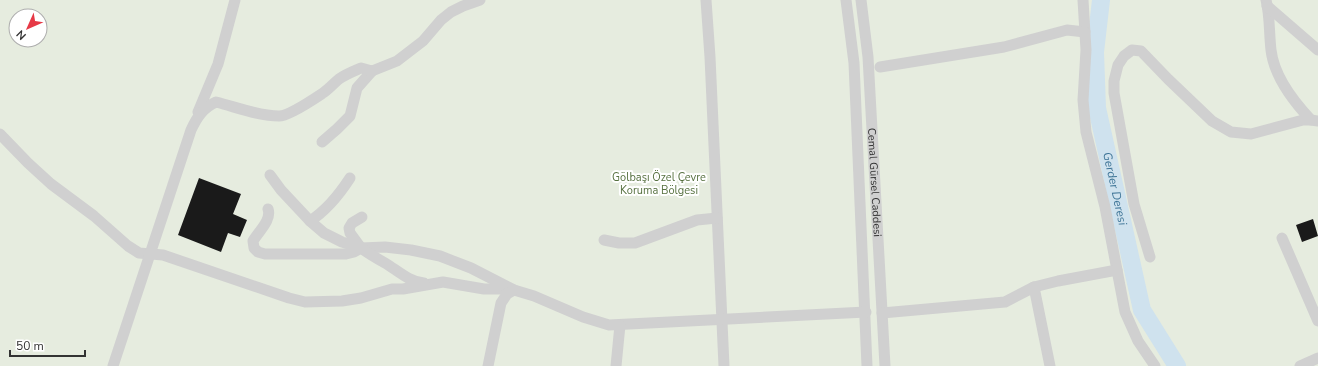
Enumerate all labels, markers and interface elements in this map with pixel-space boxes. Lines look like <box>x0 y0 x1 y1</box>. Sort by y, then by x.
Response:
north arrow <box>8 8 48 48</box>
text: N <box>13 27 29 43</box>
street label: Cemal Gürsel Caddesi <box>864 127 885 237</box>
water label: Gerder Deresi <box>1099 150 1131 227</box>
park label: Gölbaşı Özel Çevre Koruma Bölgesi <box>612 170 706 198</box>
scale bar <box>10 332 85 358</box>
text: 50 m <box>16 338 44 354</box>

